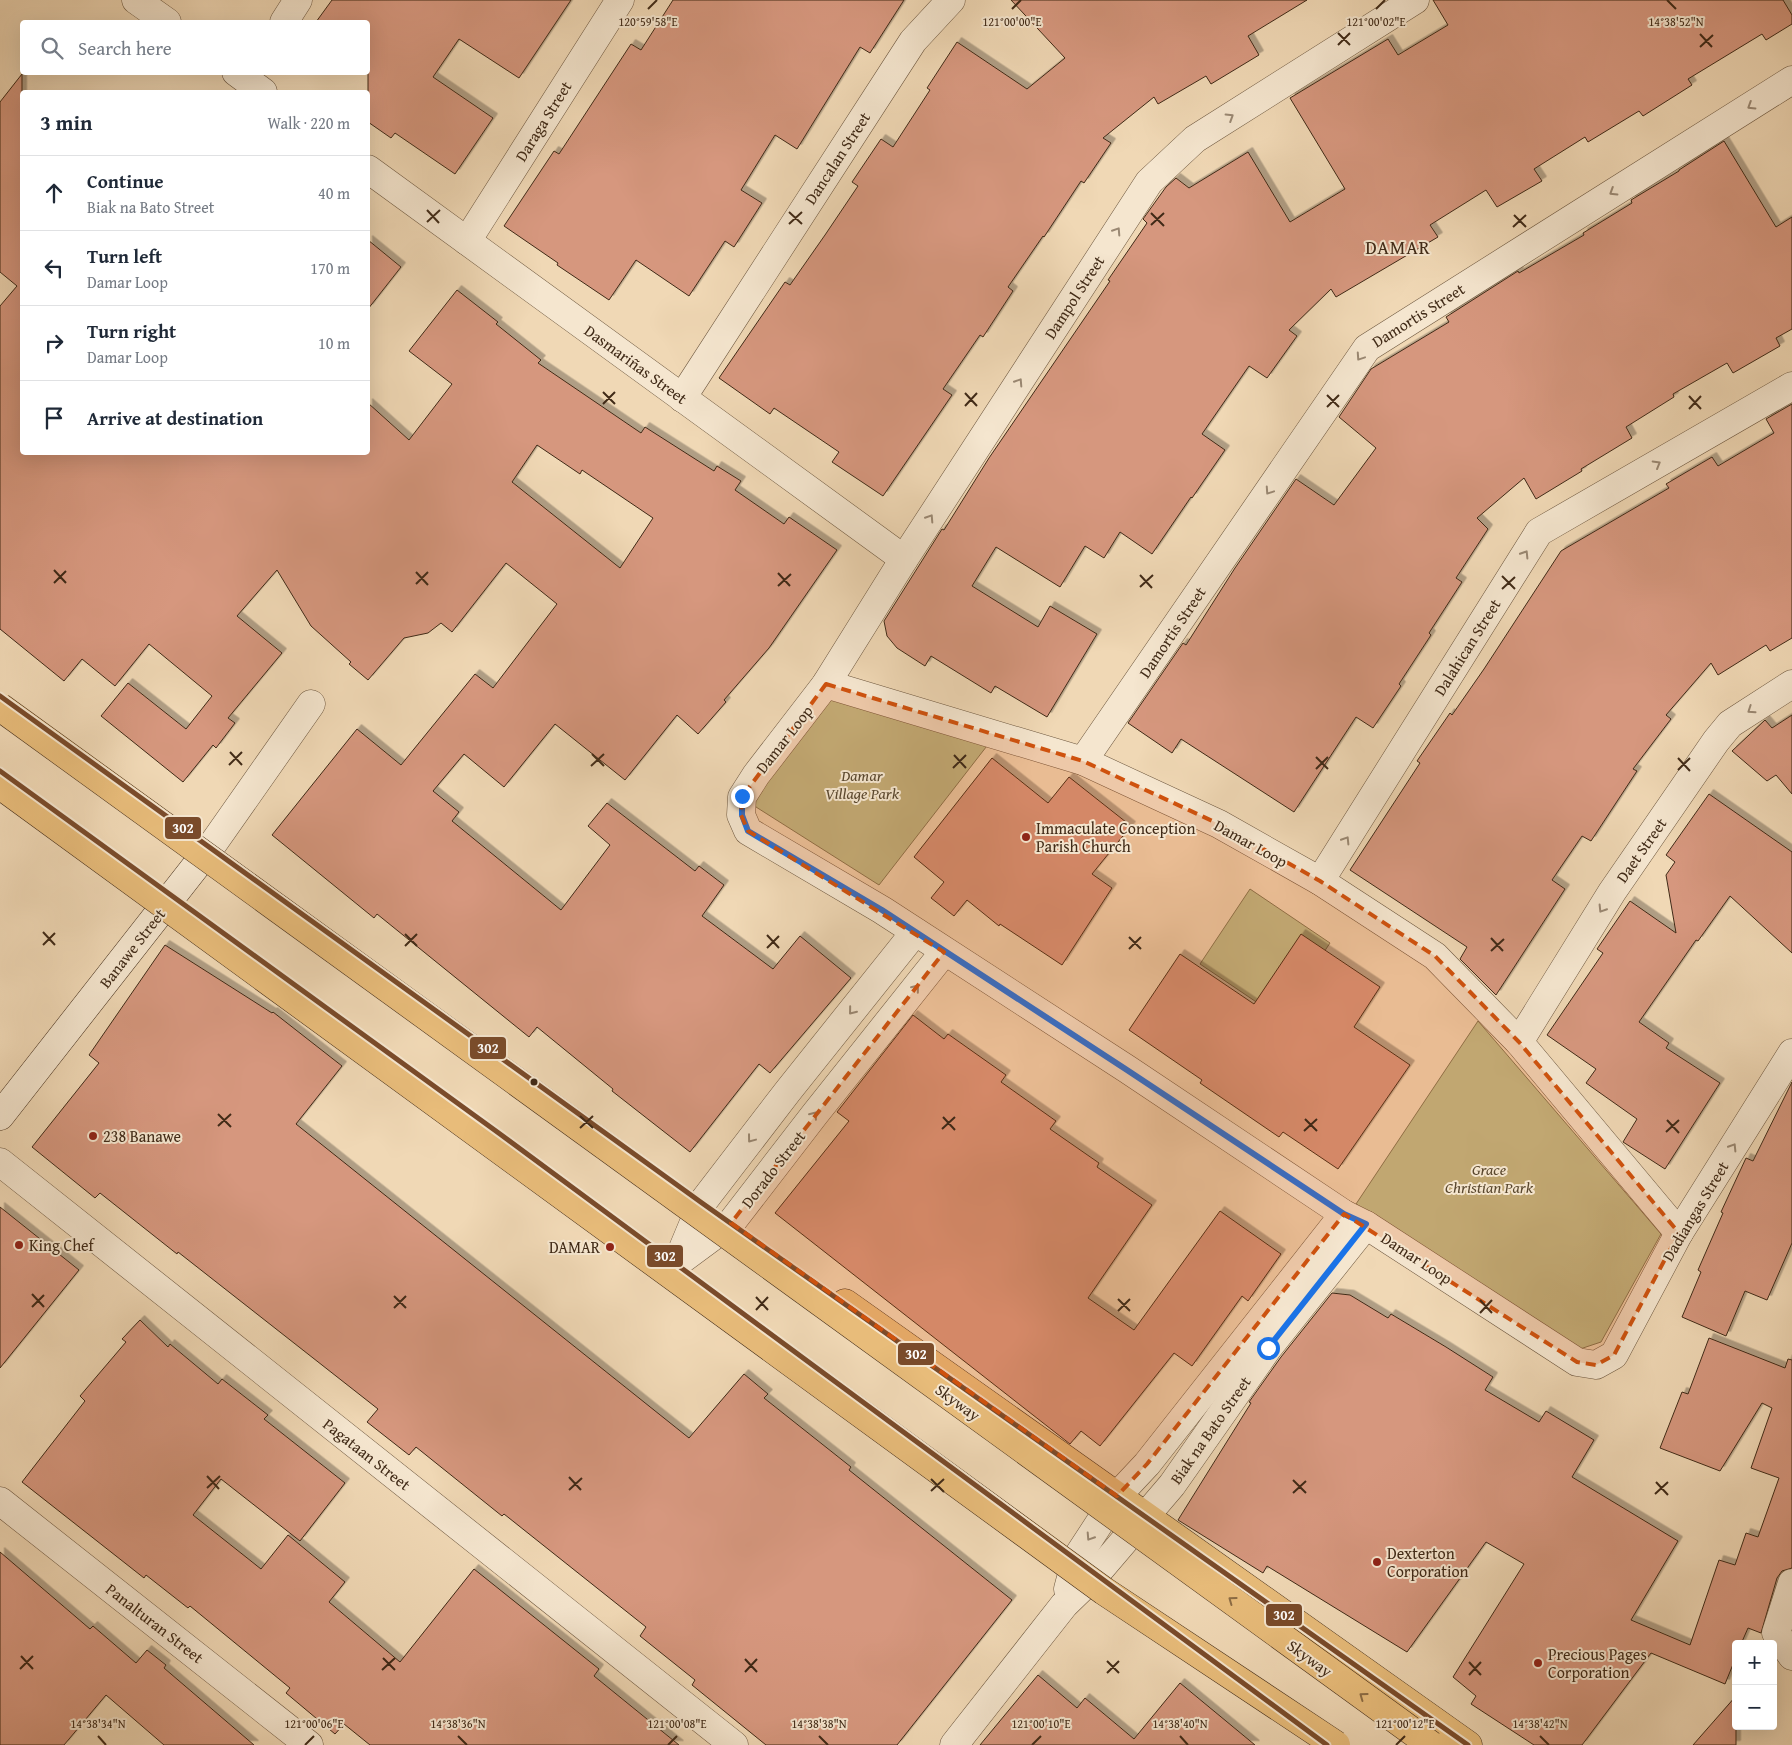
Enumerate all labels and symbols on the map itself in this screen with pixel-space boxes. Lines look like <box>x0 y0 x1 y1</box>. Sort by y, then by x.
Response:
text: 120°59'58"E <box>618 13 678 30</box>
text: 121°00'00"E <box>982 13 1042 30</box>
text: 121°00'02"E <box>1346 13 1406 30</box>
text: 14°38'52"N <box>1648 13 1704 30</box>
street label: Daraga Street <box>509 76 577 166</box>
one-way arrow <box>1747 99 1756 109</box>
street label: Dancalan Street <box>798 107 876 209</box>
one-way arrow <box>1225 114 1234 124</box>
one-way arrow <box>1609 186 1619 195</box>
one-way arrow <box>1111 227 1120 236</box>
district label: DAMAR <box>1365 233 1431 261</box>
street label: Dampol Street <box>1038 250 1110 344</box>
street label: Damortis Street <box>1367 277 1469 353</box>
street label: Dasmariñas Street <box>579 318 693 410</box>
one-way arrow <box>1357 352 1367 361</box>
one-way arrow <box>1013 378 1022 387</box>
one-way arrow <box>1652 460 1661 470</box>
one-way arrow <box>1266 485 1275 495</box>
one-way arrow <box>924 514 934 523</box>
one-way arrow <box>1519 551 1529 560</box>
street label: Damortis Street <box>1133 581 1212 682</box>
street label: Dalahican Street <box>1428 594 1507 700</box>
street label: Damar Loop <box>750 699 819 778</box>
one-way arrow <box>1747 704 1757 713</box>
park label: Damar Village Park <box>825 763 900 805</box>
route end <box>731 785 754 808</box>
street label: Daet Street <box>1610 812 1672 887</box>
street label: Damar Loop <box>1210 813 1292 873</box>
line badge: 302 <box>164 816 202 840</box>
place label: Immaculate Conception Parish Church <box>1036 816 1195 858</box>
text: 302 <box>172 818 194 838</box>
marker: Immaculate Conception Parish Church <box>1020 831 1032 843</box>
one-way arrow <box>1339 836 1349 845</box>
street label: Banawe Street <box>93 903 171 993</box>
one-way arrow <box>1598 903 1608 912</box>
one-way arrow <box>910 985 918 994</box>
one-way arrow <box>849 1005 858 1015</box>
line badge: 302 <box>469 1036 507 1060</box>
text: 302 <box>477 1038 499 1058</box>
unlabelled marker <box>529 1077 539 1087</box>
one-way arrow <box>809 1112 817 1121</box>
place label: 238 Banawe <box>103 1124 181 1148</box>
street label: Dorado Street <box>735 1125 811 1213</box>
marker: 238 Banawe <box>87 1130 99 1142</box>
one-way arrow <box>749 1133 757 1142</box>
one-way arrow <box>1726 1144 1736 1153</box>
street label: Dadiangas Street <box>1656 1156 1734 1265</box>
park label: Grace Christian Park <box>1445 1157 1534 1199</box>
street label: Damar Loop <box>1377 1226 1458 1290</box>
place label: King Chef <box>29 1233 96 1257</box>
place label: DAMAR <box>549 1235 601 1259</box>
marker: King Chef <box>13 1239 25 1251</box>
marker: DAMAR <box>604 1241 616 1253</box>
line badge: 302 <box>646 1244 684 1268</box>
text: 302 <box>654 1246 676 1266</box>
route start <box>1257 1337 1280 1360</box>
line badge: 302 <box>897 1342 935 1366</box>
text: 302 <box>905 1344 927 1364</box>
street label: Biak na Bato Street <box>1164 1371 1257 1489</box>
street label: Skyway <box>930 1377 986 1427</box>
street label: Pagataan Street <box>318 1412 416 1496</box>
one-way arrow <box>1087 1531 1096 1540</box>
place label: Dexterton Corporation <box>1387 1541 1469 1583</box>
marker: Dexterton Corporation <box>1371 1556 1383 1568</box>
street label: Panalturan Street <box>101 1577 209 1669</box>
one-way arrow <box>1229 1598 1238 1606</box>
line badge: 302 <box>1265 1603 1303 1627</box>
text: 302 <box>1273 1605 1295 1625</box>
street label: Skyway <box>1282 1633 1338 1683</box>
place label: Precious Pages Corporation <box>1548 1642 1647 1684</box>
marker: Precious Pages Corporation <box>1532 1657 1544 1669</box>
one-way arrow <box>1359 1693 1369 1702</box>
text: 14°38'34"N <box>70 1715 126 1732</box>
text: 121°00'06"E <box>284 1715 344 1732</box>
text: 14°38'36"N <box>430 1715 486 1732</box>
text: 121°00'08"E <box>647 1715 707 1732</box>
text: 14°38'38"N <box>791 1715 847 1732</box>
text: 121°00'10"E <box>1011 1715 1071 1732</box>
text: 14°38'40"N <box>1152 1715 1208 1732</box>
text: 121°00'12"E <box>1375 1715 1435 1732</box>
text: 14°38'42"N <box>1512 1715 1568 1732</box>

